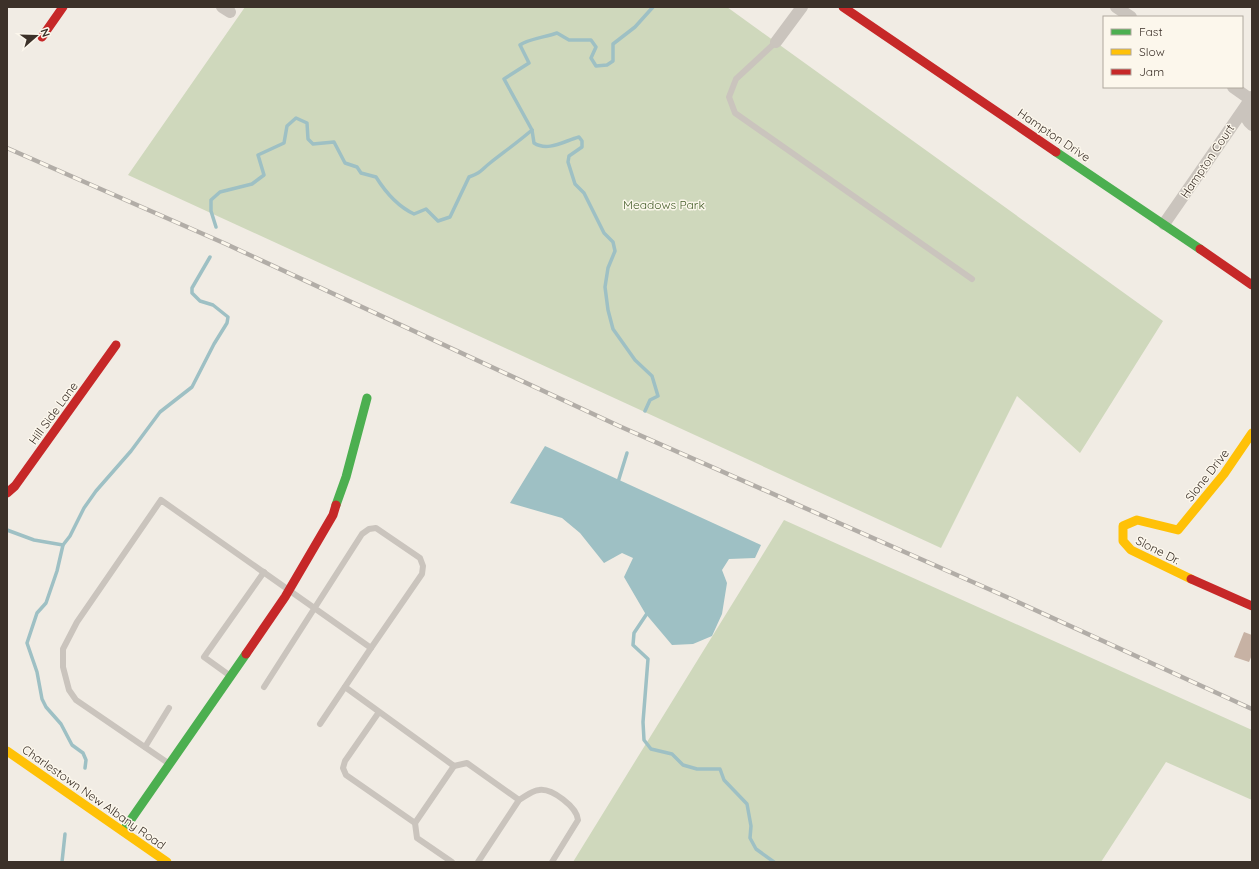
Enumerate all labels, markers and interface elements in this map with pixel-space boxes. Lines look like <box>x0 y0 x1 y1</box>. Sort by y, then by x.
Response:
north arrow <box>16 16 56 56</box>
legend <box>1103 16 1243 88</box>
text: Fast <box>1139 24 1163 39</box>
text: N <box>37 26 53 39</box>
text: Slow <box>1139 44 1165 59</box>
text: Jam <box>1139 64 1164 79</box>
street label: Hampton Drive <box>1015 105 1093 165</box>
street label: Hampton Court <box>1177 121 1237 201</box>
park label: Meadows Park <box>623 197 705 212</box>
street label: Hill Side Lane <box>25 378 81 447</box>
street label: Slone Drive <box>1182 446 1232 504</box>
street label: Slone Dr. <box>1133 532 1183 568</box>
street label: Charlestown New Albany Road <box>19 742 169 852</box>

